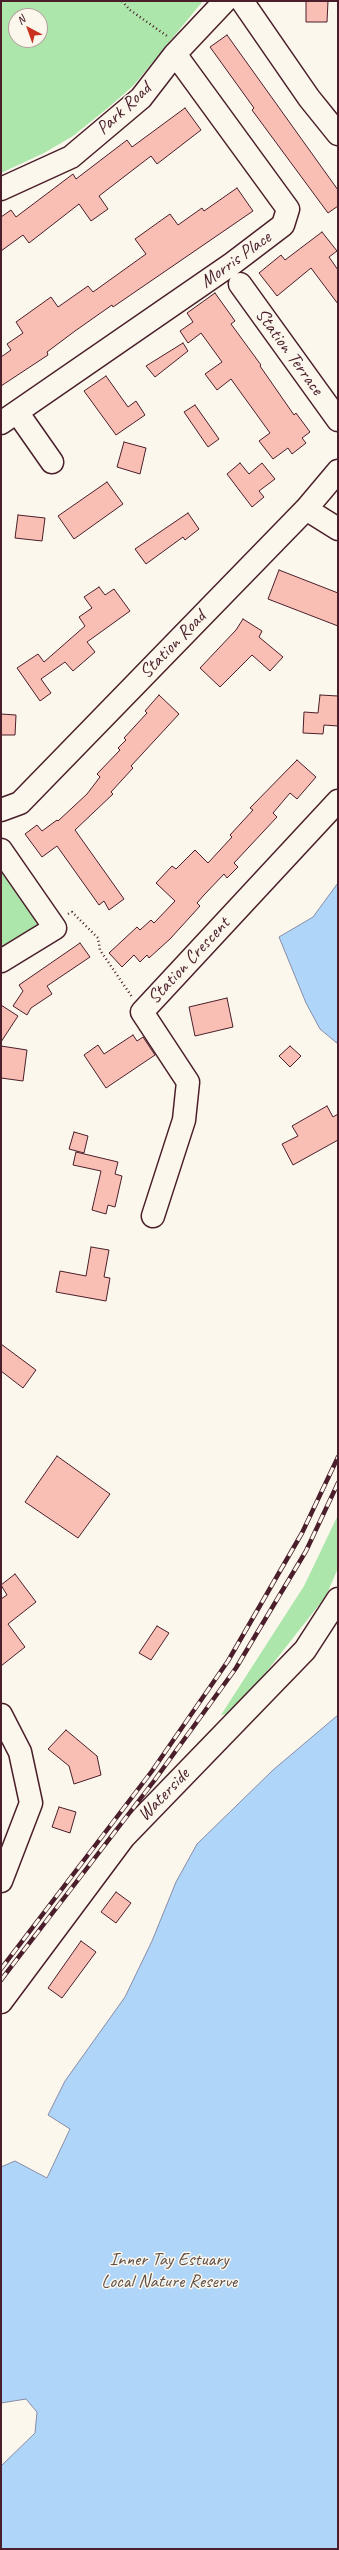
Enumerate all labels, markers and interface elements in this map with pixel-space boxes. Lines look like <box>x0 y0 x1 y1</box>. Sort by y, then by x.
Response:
north arrow <box>8 8 48 48</box>
text: N <box>14 12 28 27</box>
street label: Park Road <box>92 78 156 140</box>
street label: Morris Place <box>196 227 276 293</box>
street label: Station Terrace <box>250 304 328 400</box>
street label: Station Road <box>135 606 211 684</box>
street label: Station Crescent <box>143 913 235 1009</box>
street label: Waterside <box>133 1764 195 1826</box>
park label: Inner Tay Estuary Local Nature Reserve <box>101 2249 237 2293</box>

